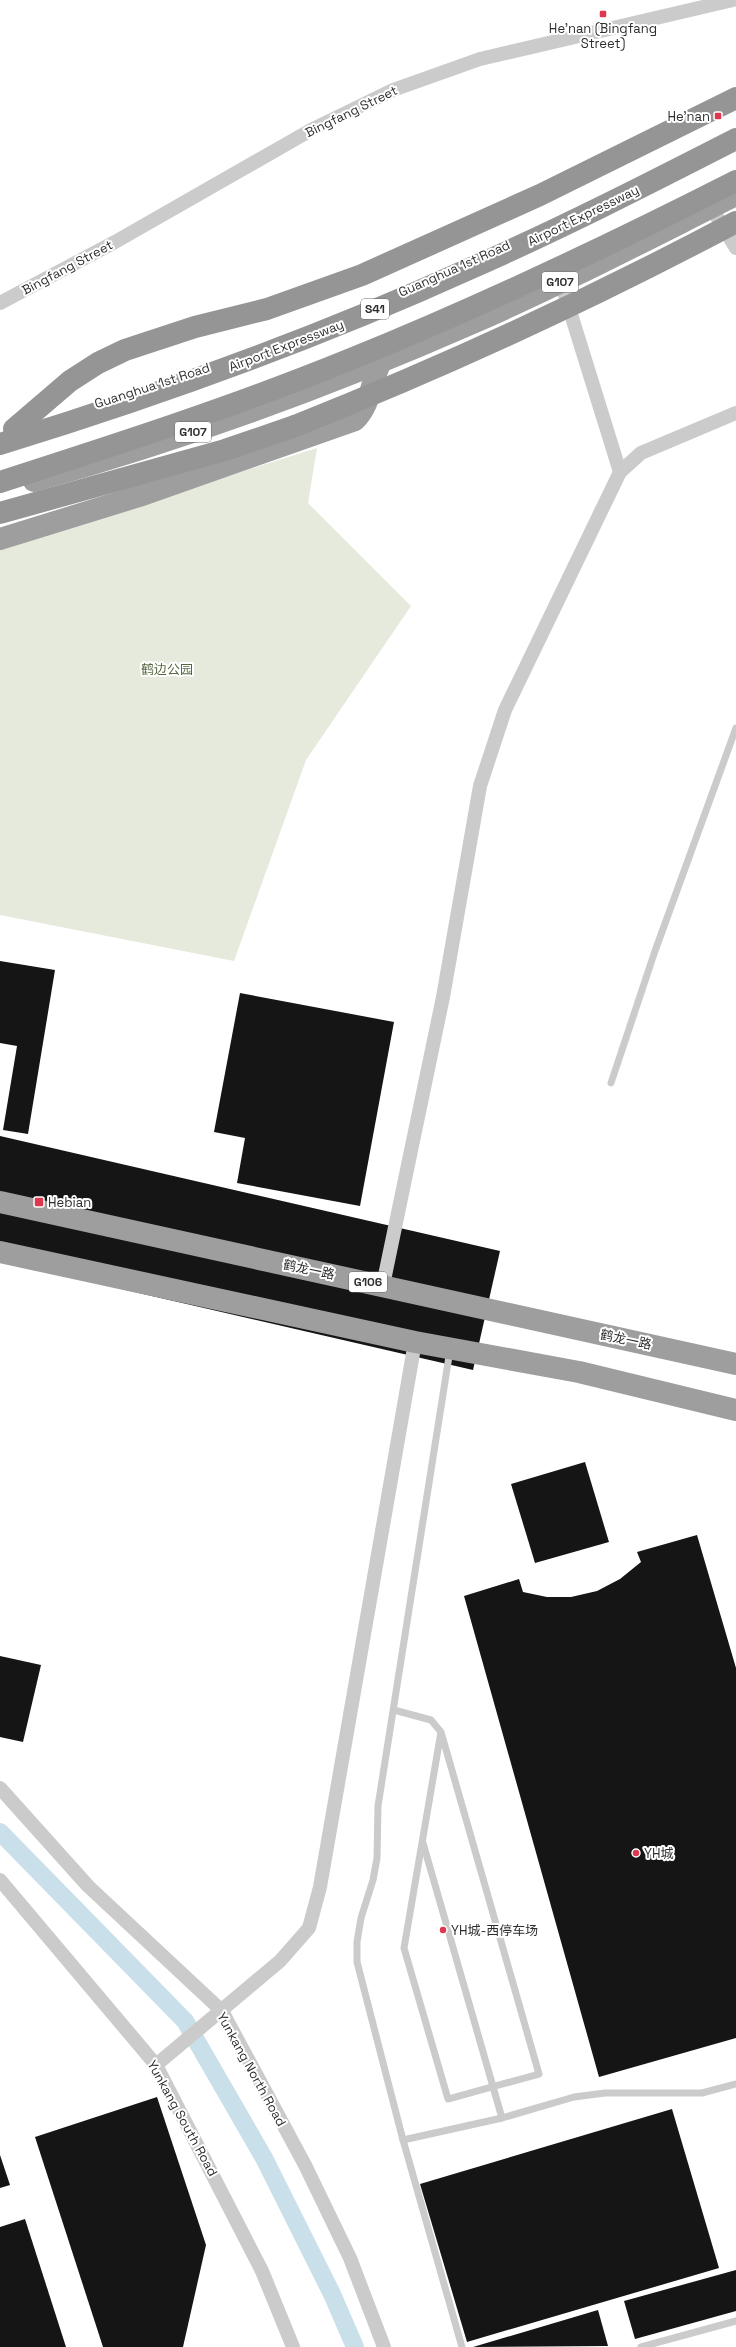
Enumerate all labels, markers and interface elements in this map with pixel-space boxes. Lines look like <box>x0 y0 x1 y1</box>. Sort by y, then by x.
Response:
marker: He'nan (Bingfang Street) <box>598 9 608 19</box>
place label: He'nan (Bingfang Street) <box>549 20 657 52</box>
street label: Bingfang Street <box>302 82 400 141</box>
place label: He'nan <box>668 108 710 125</box>
marker: He'nan <box>713 111 723 121</box>
street label: Airport Expressway <box>525 181 642 250</box>
street label: Bingfang Street <box>19 236 116 299</box>
street label: Guanghua 1st Road <box>396 236 513 301</box>
road number: G107 <box>542 272 578 292</box>
road number: S41 <box>361 299 389 319</box>
street label: Airport Expressway <box>226 316 346 375</box>
street label: Guanghua 1st Road <box>92 359 212 412</box>
road number: G107 <box>175 422 211 442</box>
park label: 鹤边公园 <box>141 661 193 678</box>
place label: Hebian <box>48 1194 91 1211</box>
marker: Hebian <box>33 1196 45 1208</box>
street label: 鹤龙一路 <box>282 1256 336 1283</box>
road number: G106 <box>349 1272 387 1292</box>
street label: 鹤龙一路 <box>599 1326 653 1353</box>
place label: YH城 <box>644 1845 673 1862</box>
marker: YH城 <box>631 1848 641 1858</box>
place label: YH城-西停车场 <box>451 1922 538 1939</box>
marker: YH城-西停车场 <box>438 1925 448 1935</box>
street label: Yunkang North Road <box>213 2009 290 2129</box>
street label: Yunkang South Road <box>144 2057 222 2179</box>

